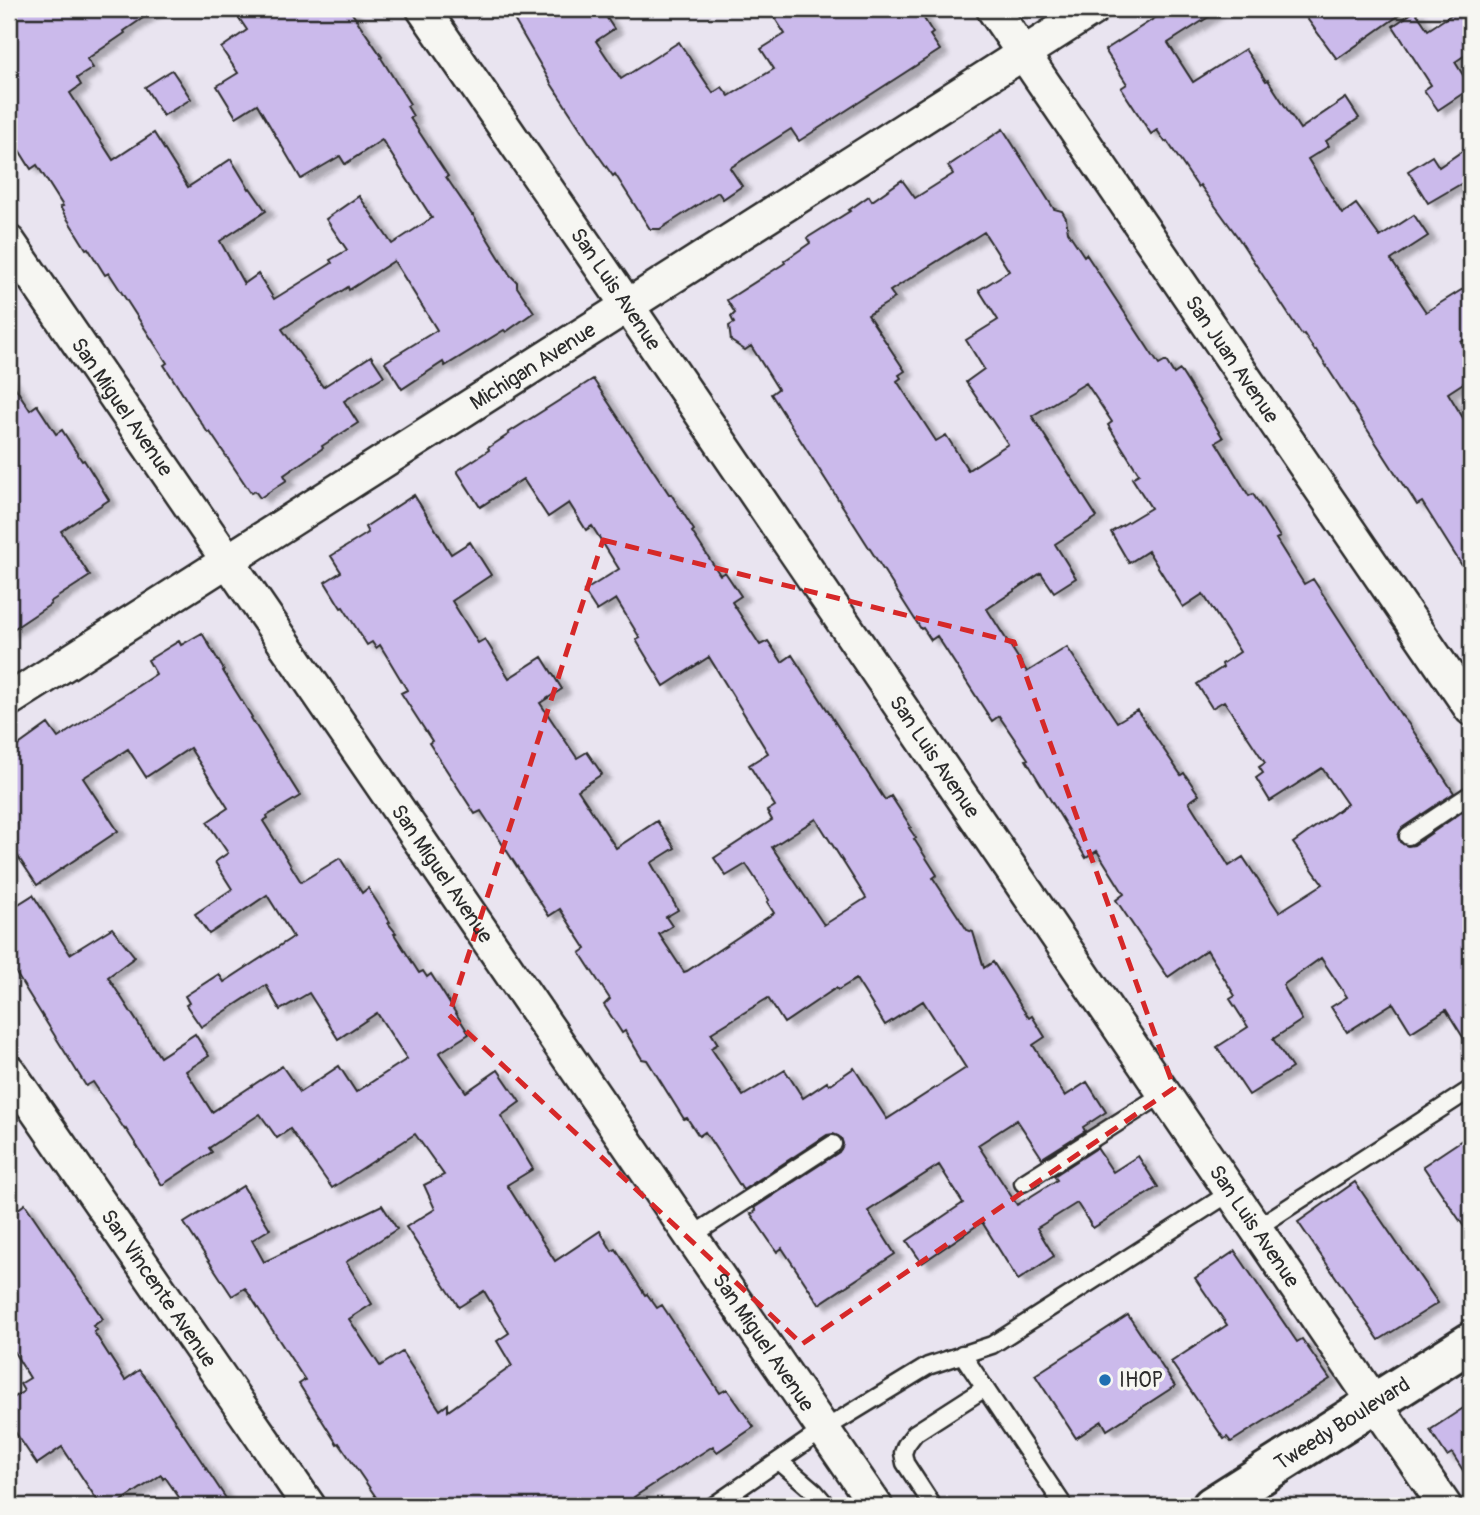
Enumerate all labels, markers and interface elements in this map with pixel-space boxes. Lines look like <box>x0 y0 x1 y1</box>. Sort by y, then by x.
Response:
street label: San Luis Avenue <box>564 223 668 356</box>
street label: San Juan Avenue <box>1179 290 1286 429</box>
street label: Michigan Avenue <box>465 316 601 416</box>
street label: San Miguel Avenue <box>65 332 180 482</box>
street label: San Luis Avenue <box>883 690 986 824</box>
street label: San Miguel Avenue <box>385 799 500 949</box>
street label: San Luis Avenue <box>1203 1160 1306 1293</box>
street label: San Vincente Avenue <box>95 1204 223 1373</box>
street label: San Miguel Avenue <box>707 1267 821 1417</box>
place label: IHOP <box>1119 1367 1163 1394</box>
street label: Tweedy Boulevard <box>1269 1371 1415 1477</box>
marker: IHOP <box>1097 1372 1113 1388</box>

